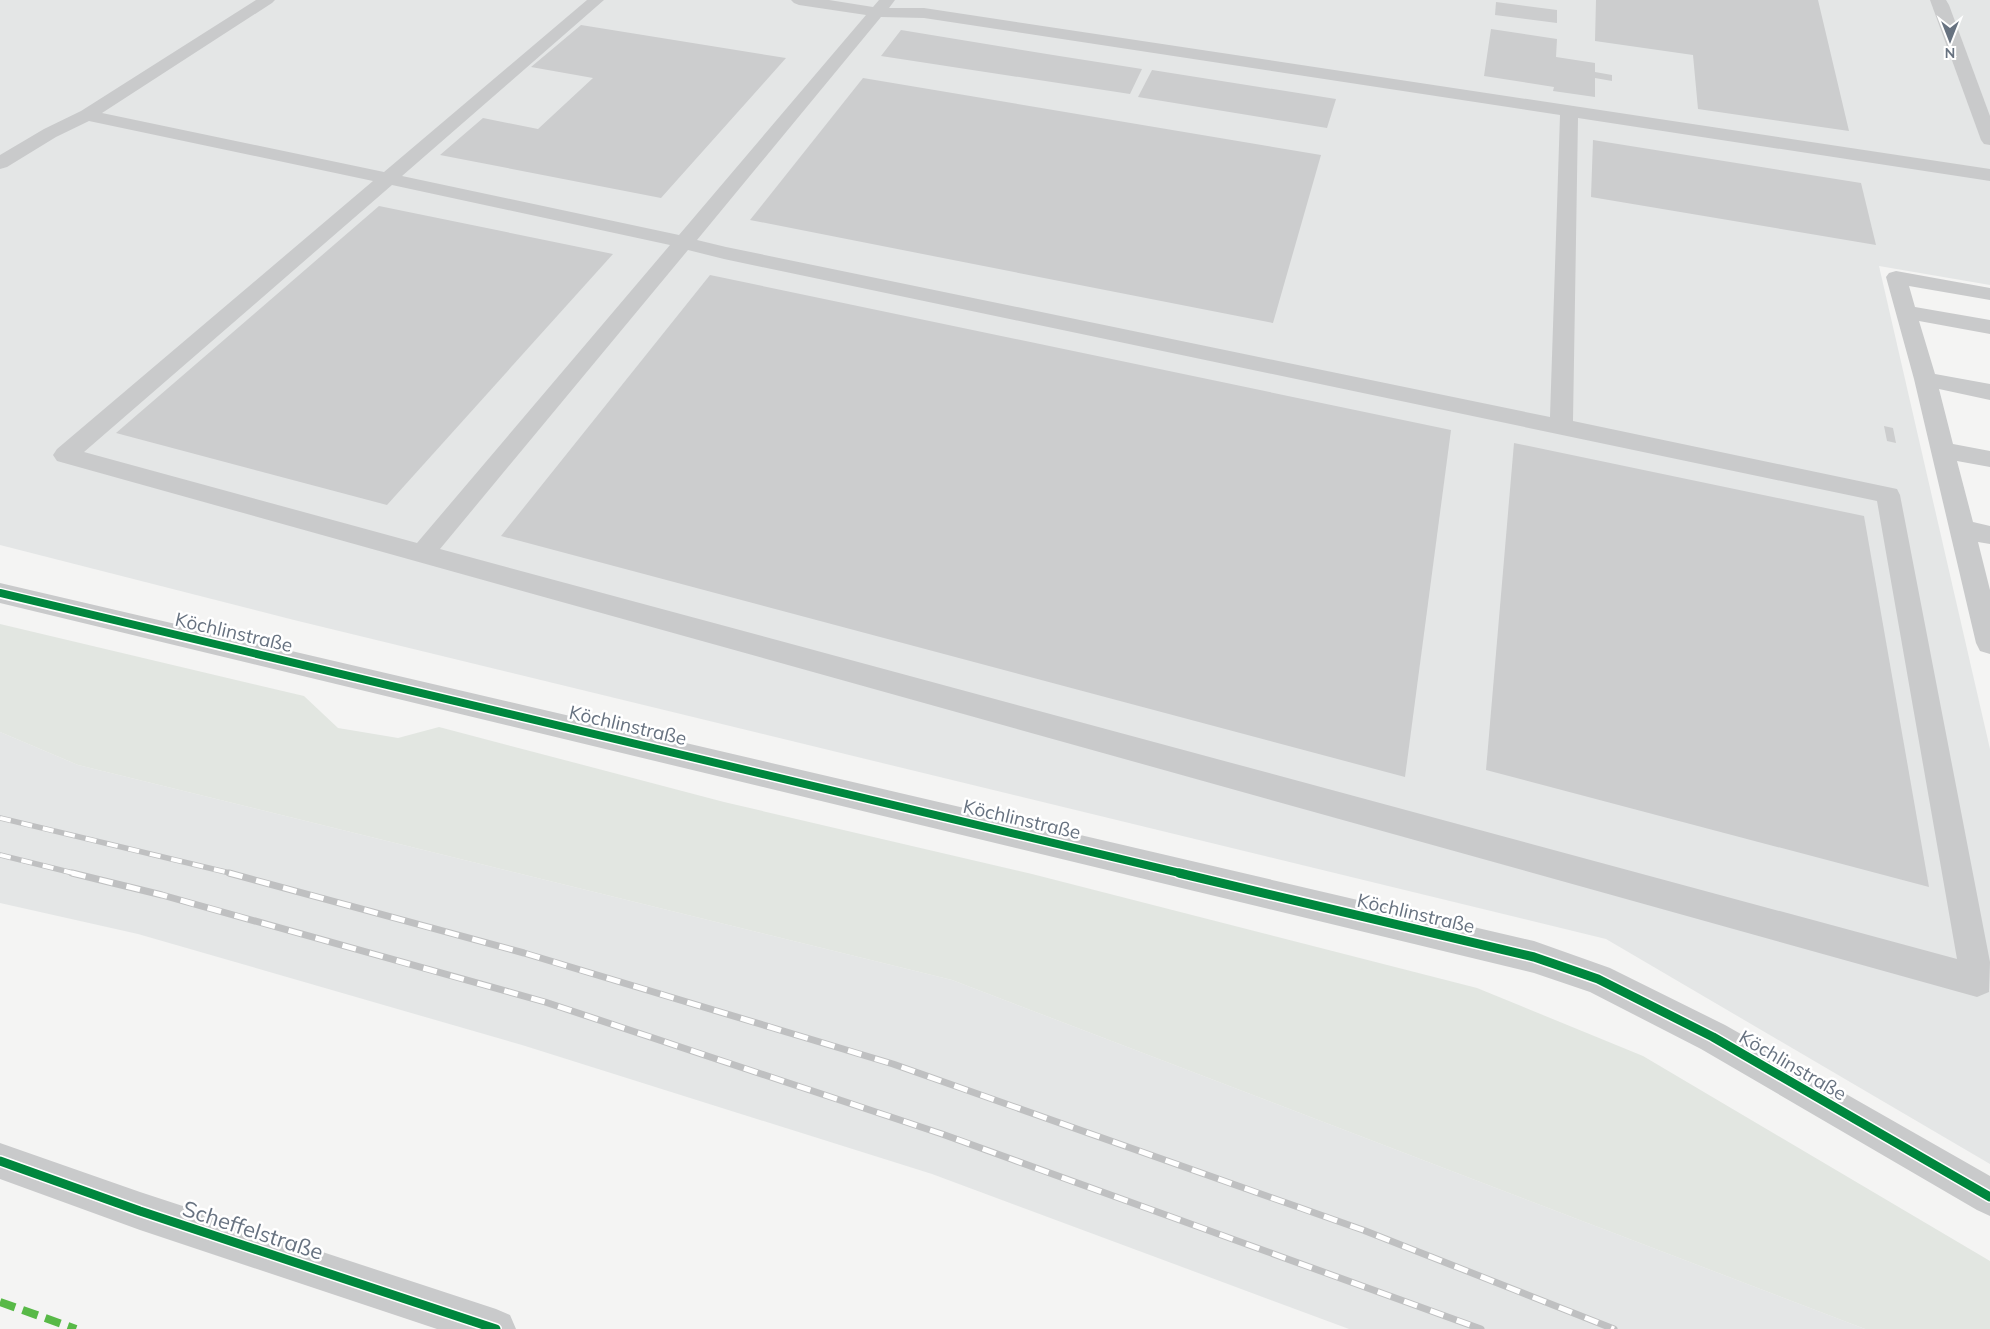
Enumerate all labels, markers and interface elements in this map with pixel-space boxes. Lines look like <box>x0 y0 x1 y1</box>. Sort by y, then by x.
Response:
north arrow <box>1925 15 1975 65</box>
text: N <box>1945 44 1955 62</box>
street label: Köchlinstraße <box>173 607 295 657</box>
street label: Köchlinstraße <box>567 700 689 750</box>
street label: Köchlinstraße <box>961 794 1083 844</box>
street label: Köchlinstraße <box>1355 888 1477 938</box>
street label: Köchlinstraße <box>1735 1025 1851 1105</box>
street label: Scheffelstraße <box>179 1194 327 1266</box>

